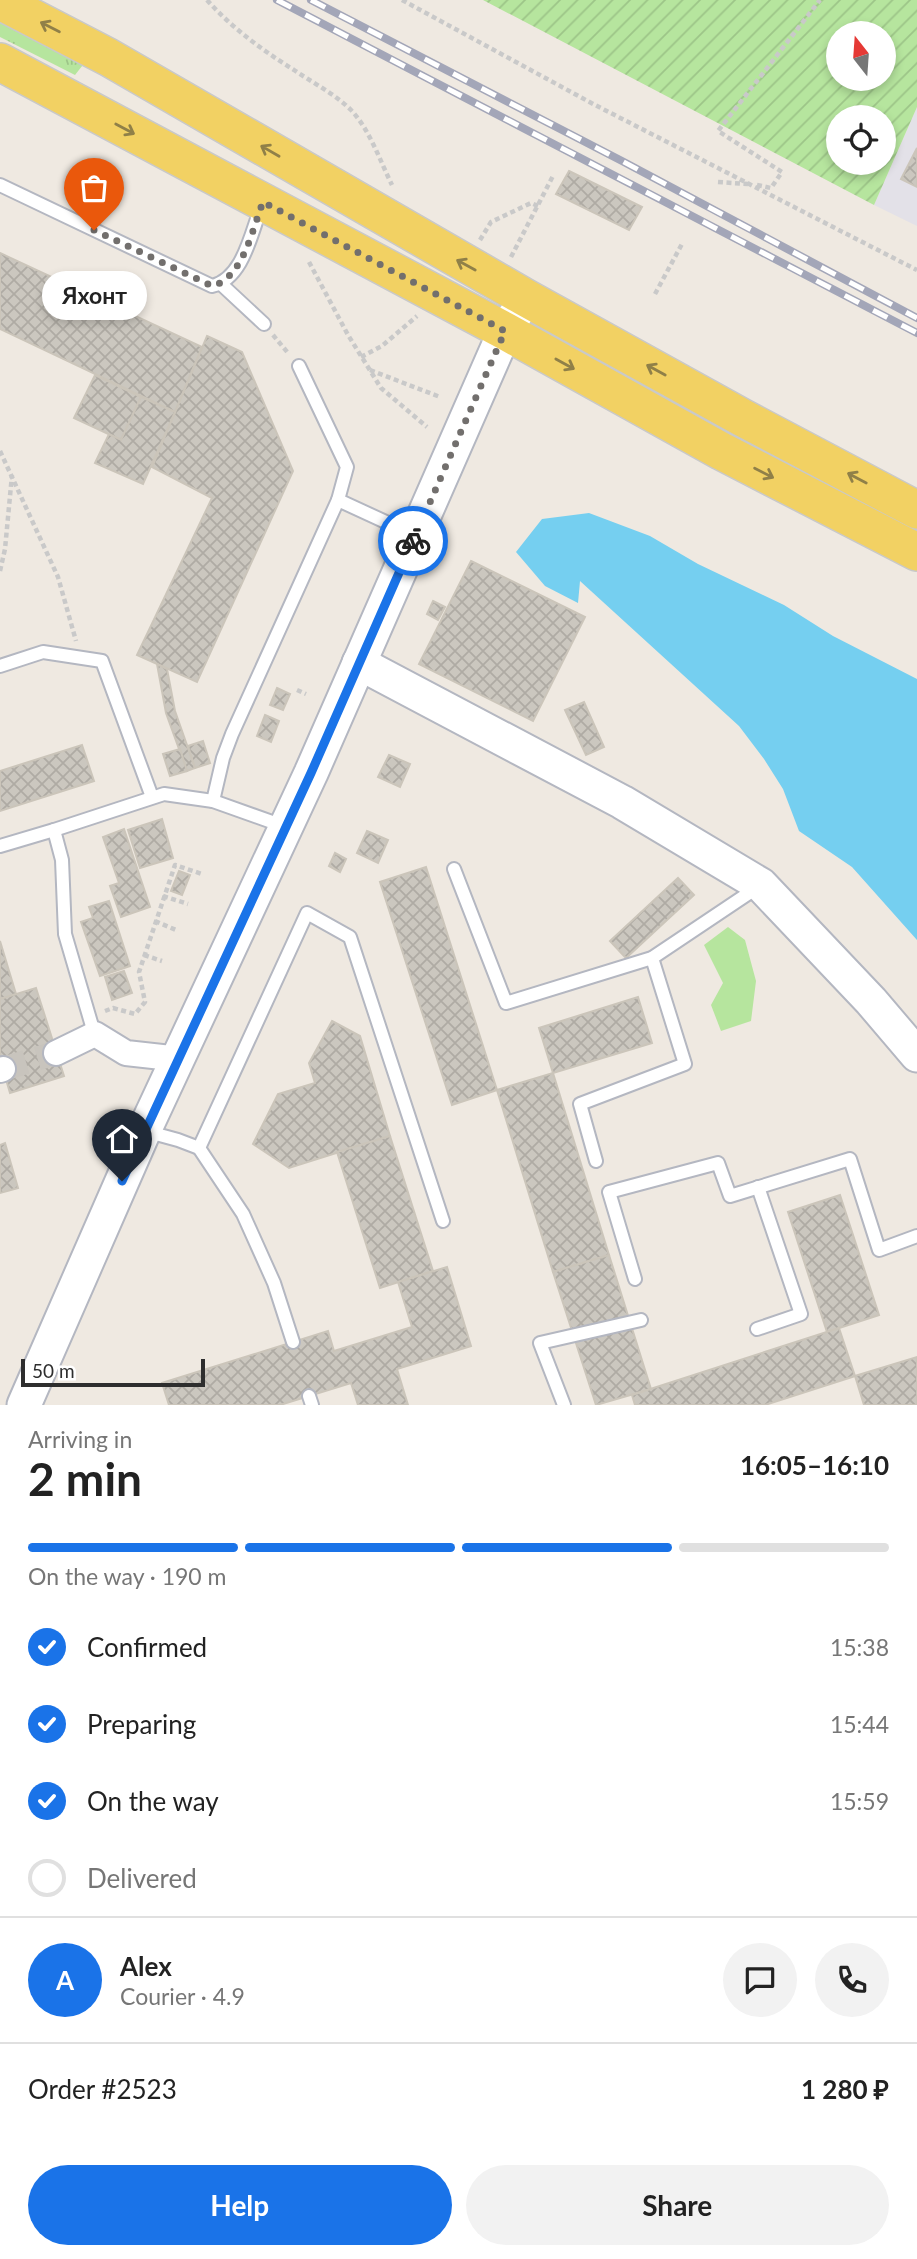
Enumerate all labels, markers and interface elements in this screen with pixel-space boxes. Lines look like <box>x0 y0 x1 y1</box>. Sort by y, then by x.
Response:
one-way arrow <box>40 20 61 33</box>
north arrow <box>826 21 896 91</box>
map controls <box>826 21 896 175</box>
button: locate <box>826 105 896 175</box>
one-way arrow <box>114 123 135 136</box>
one-way arrow <box>260 144 280 158</box>
pin <box>64 158 124 230</box>
icon: bag <box>75 169 113 207</box>
one-way arrow <box>457 258 477 272</box>
callout: Яхонт <box>42 272 146 321</box>
text: Яхонт <box>62 281 127 309</box>
one-way arrow <box>554 357 574 371</box>
one-way arrow <box>646 363 667 376</box>
one-way arrow <box>753 467 774 481</box>
one-way arrow <box>847 471 867 485</box>
courier <box>378 506 448 576</box>
icon: bike <box>394 522 432 560</box>
pin <box>92 1109 152 1181</box>
icon: home <box>103 1120 141 1158</box>
scale bar <box>21 1356 205 1388</box>
text: 50 m <box>32 1359 75 1382</box>
text: Arriving in <box>28 1425 132 1453</box>
text: 16:05–16:10 <box>740 1449 889 1481</box>
text: 2 min <box>28 1451 142 1506</box>
text: On the way · 190 m <box>28 1562 227 1590</box>
icon: check <box>28 1628 66 1666</box>
text: Confirmed <box>87 1631 207 1663</box>
text: 15:38 <box>830 1633 889 1661</box>
icon: check <box>28 1705 66 1743</box>
text: Preparing <box>87 1708 196 1740</box>
text: 15:44 <box>830 1710 889 1738</box>
icon: check <box>28 1782 66 1820</box>
text: On the way <box>87 1785 219 1817</box>
text: 15:59 <box>830 1787 889 1815</box>
text: Delivered <box>87 1862 197 1894</box>
button: chat <box>723 1943 797 2017</box>
button: phone <box>815 1943 889 2017</box>
text: Alex <box>120 1950 172 1982</box>
text: A <box>56 1964 74 1996</box>
text: Courier · 4.9 <box>120 1982 245 2010</box>
text: Order #2523 <box>28 2073 177 2105</box>
text: 1 280 ₽ <box>801 2073 889 2105</box>
button: Help <box>28 2165 452 2245</box>
button: Share <box>466 2165 889 2245</box>

